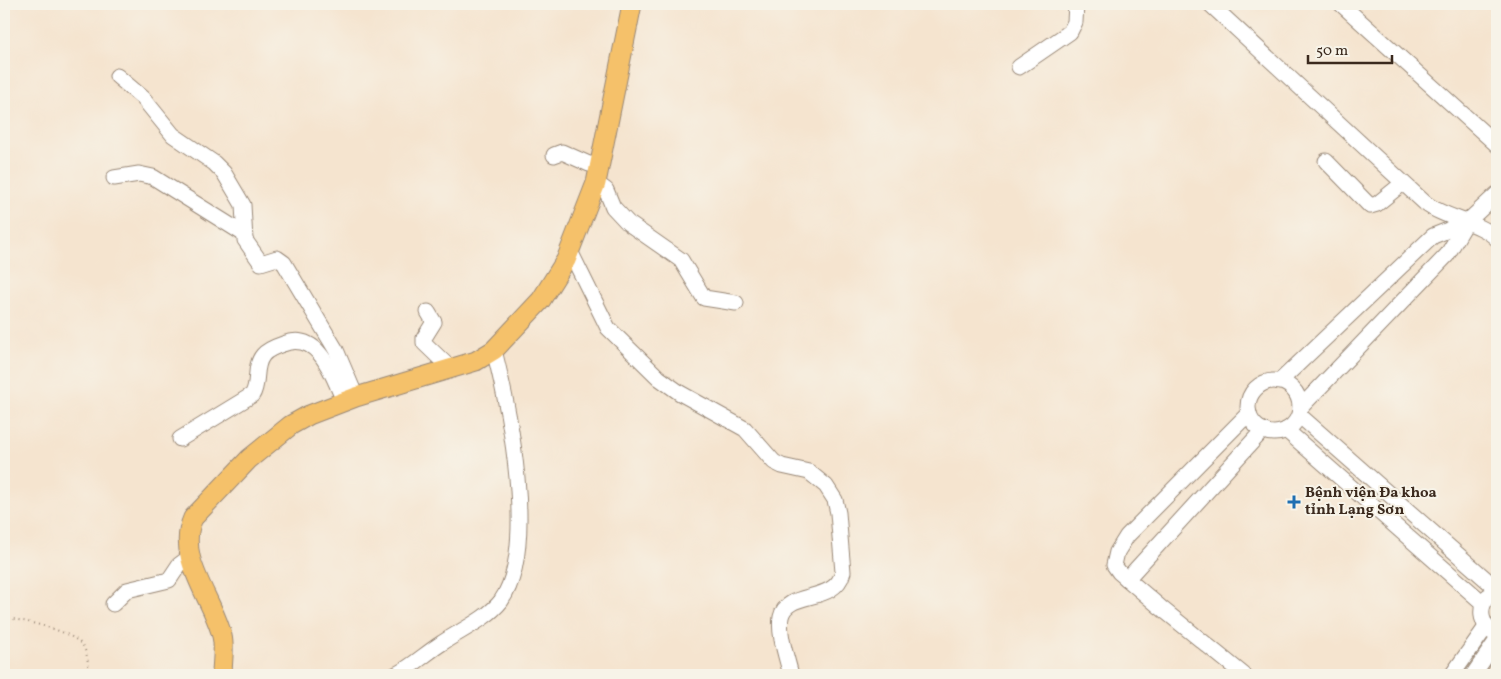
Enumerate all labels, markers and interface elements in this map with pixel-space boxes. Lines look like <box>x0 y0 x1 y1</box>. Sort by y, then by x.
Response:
scale bar <box>1308 32 1392 64</box>
text: 50 m <box>1316 41 1348 62</box>
place label: Bệnh viện Đa khoa tỉnh Lạng Sơn <box>1305 483 1437 521</box>
marker: Bệnh viện Đa khoa tỉnh Lạng Sơn <box>1287 495 1301 509</box>

